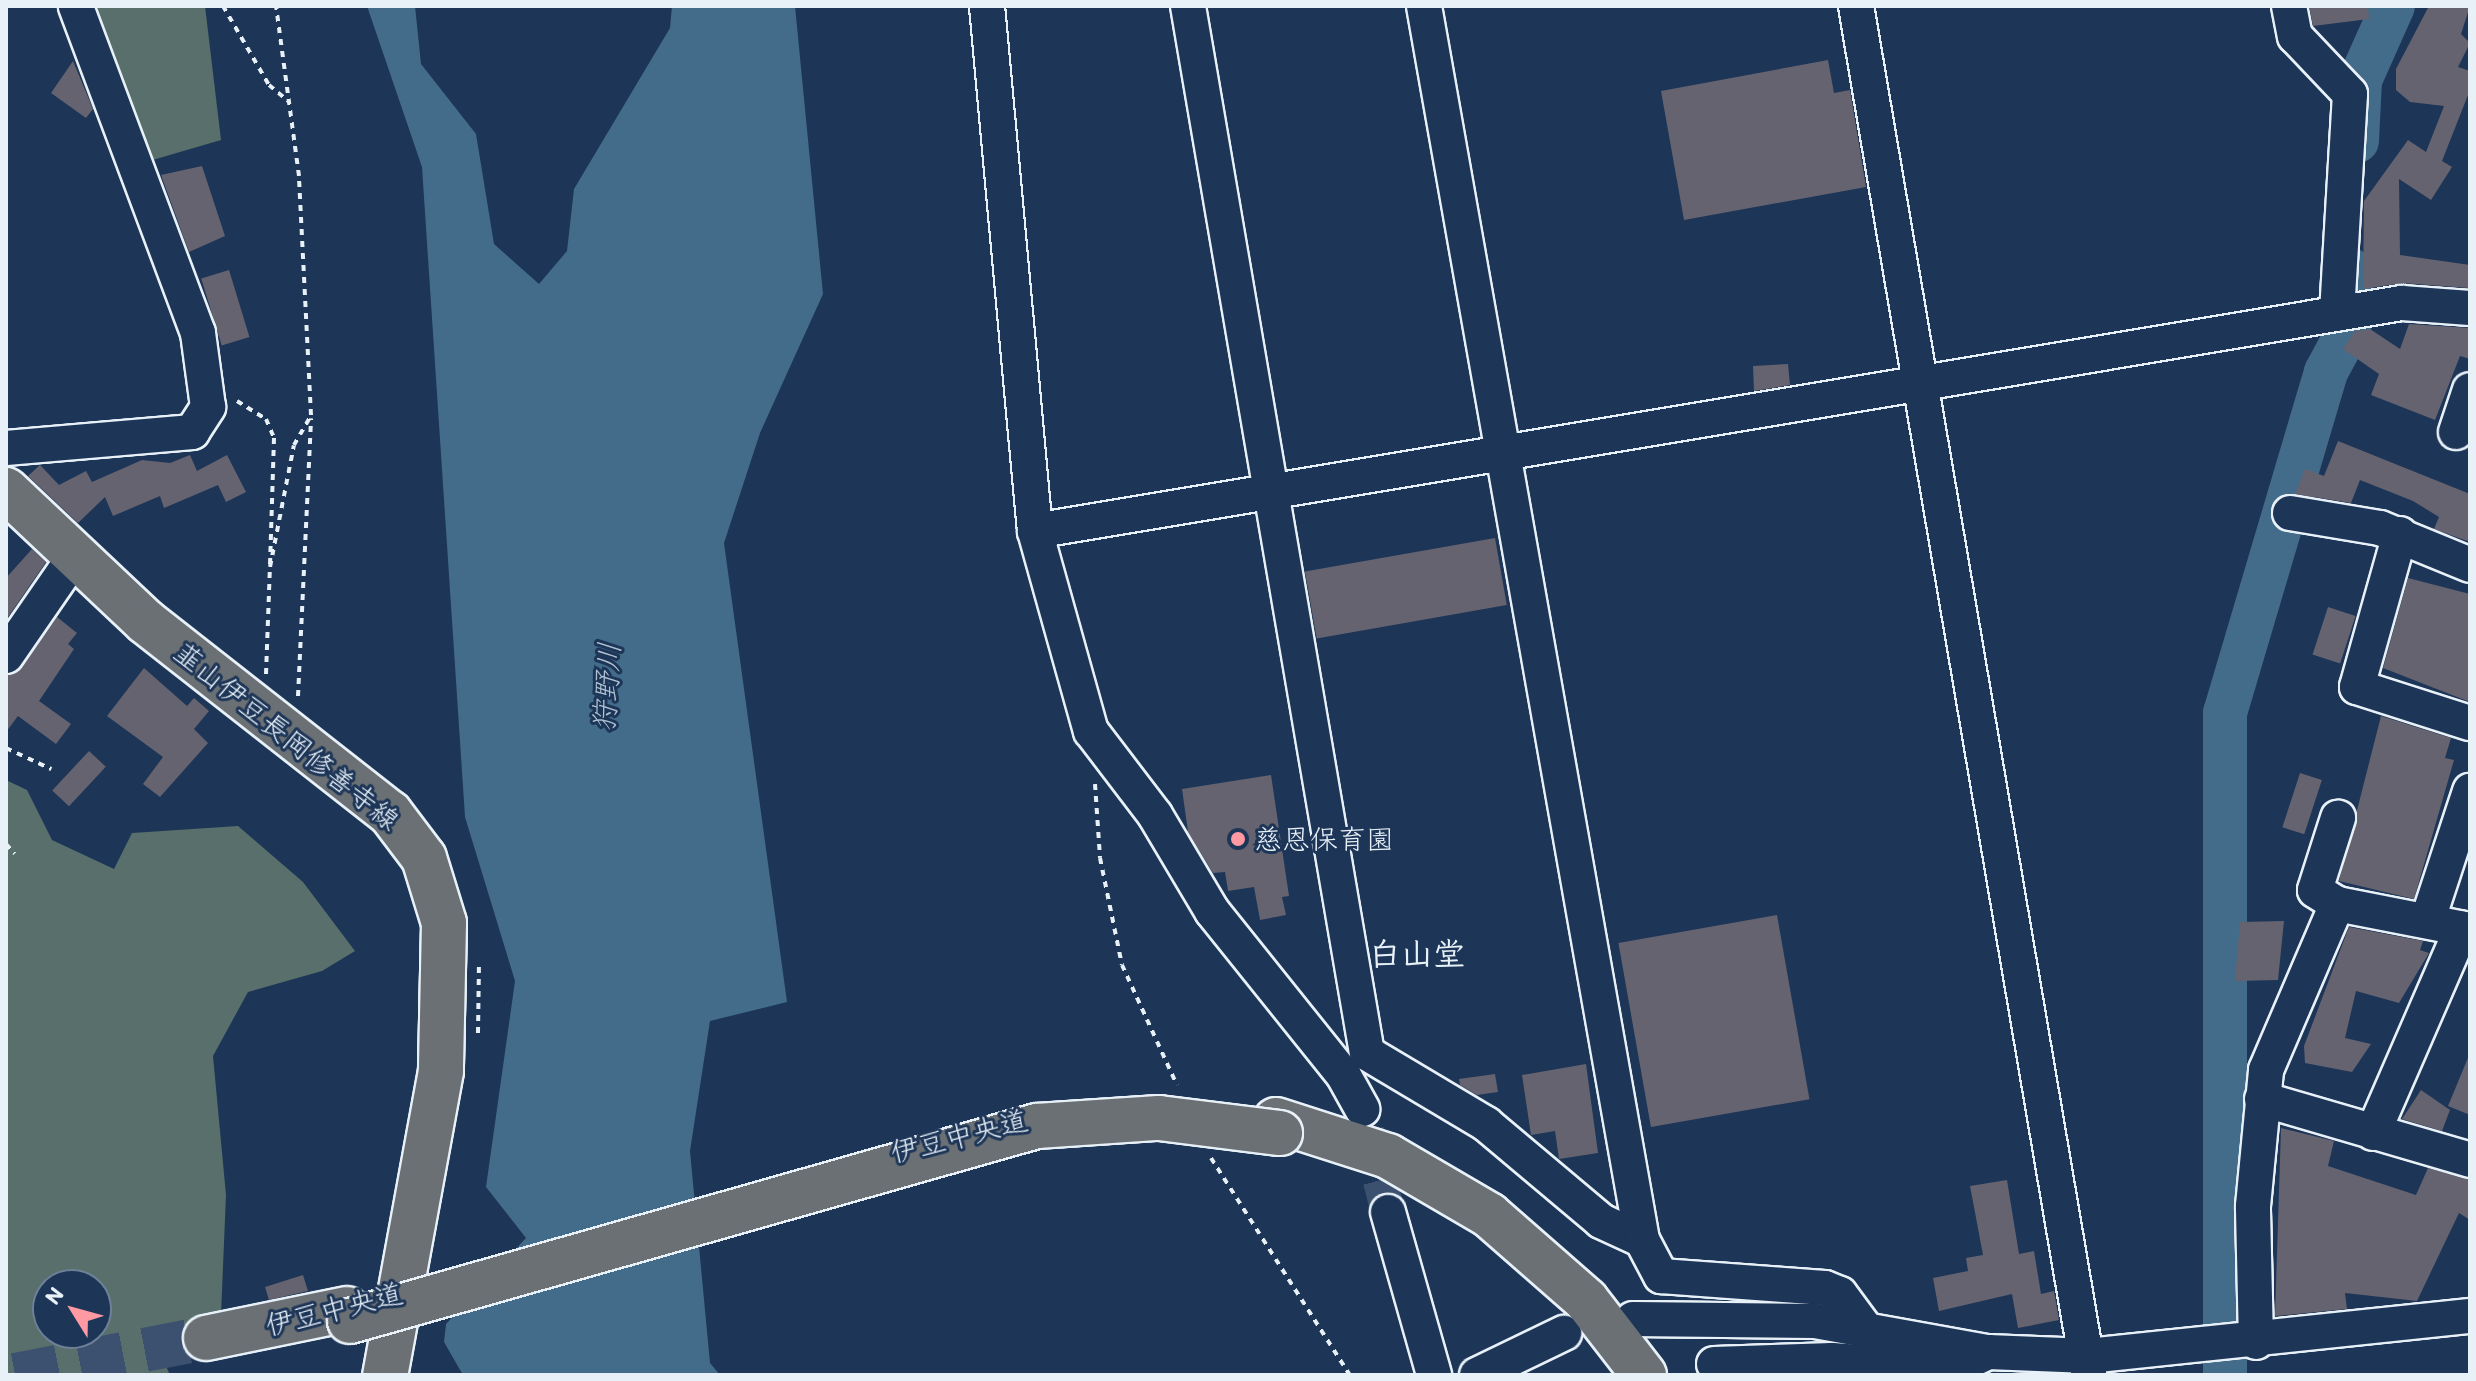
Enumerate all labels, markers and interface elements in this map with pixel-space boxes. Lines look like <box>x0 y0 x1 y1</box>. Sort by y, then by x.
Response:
street label: 韮山伊豆長岡修善寺線 <box>168 635 406 837</box>
water label: 狩野川 <box>586 641 628 733</box>
place label: 慈恩保育園 <box>1254 822 1394 856</box>
marker: 慈恩保育園 <box>1229 830 1247 848</box>
district label: 白山堂 <box>1369 935 1465 973</box>
street label: 伊豆中央道 <box>887 1103 1031 1169</box>
north arrow <box>32 1269 112 1349</box>
street label: 伊豆中央道 <box>262 1276 406 1342</box>
text: N <box>39 1281 69 1310</box>

